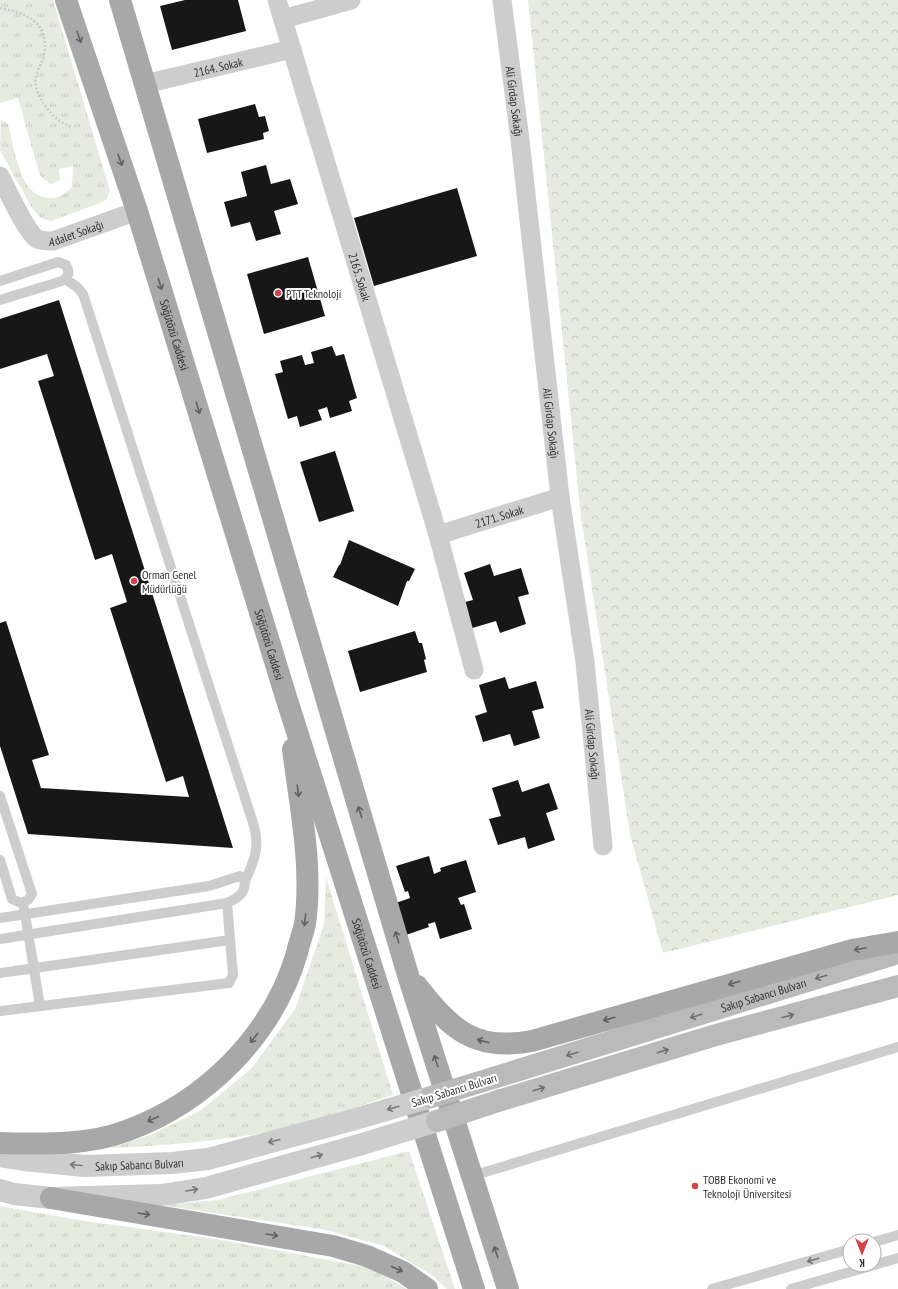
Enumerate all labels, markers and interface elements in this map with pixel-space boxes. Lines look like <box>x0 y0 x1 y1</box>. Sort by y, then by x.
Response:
one-way arrow <box>75 31 83 43</box>
street label: 2164. Sokak <box>192 53 244 80</box>
street label: Ali Girdap Sokağı <box>503 65 527 137</box>
one-way arrow <box>117 153 124 166</box>
street label: Adalet Sokağı <box>49 216 105 249</box>
street label: 2165. Sokak <box>346 251 375 303</box>
one-way arrow <box>157 277 164 290</box>
place label: PTT Teknoloji <box>286 286 341 301</box>
marker: PTT Teknoloji <box>273 288 283 298</box>
street label: Söğütözü Caddesi <box>157 297 193 372</box>
street label: Ali Girdap Sokağı <box>540 387 563 459</box>
one-way arrow <box>195 401 202 414</box>
street label: 2171. Sokak <box>473 501 526 531</box>
place label: Orman Genel Müdürlüğü <box>142 567 196 596</box>
marker: Orman Genel Müdürlüğü <box>129 576 139 586</box>
street label: Söğütözü Caddesi <box>252 607 288 682</box>
street label: Ali Girdap Sokağı <box>582 708 604 780</box>
one-way arrow <box>294 784 302 797</box>
one-way arrow <box>356 806 363 819</box>
one-way arrow <box>301 913 308 926</box>
street label: Söğütözü Caddesi <box>349 916 386 991</box>
one-way arrow <box>393 931 400 944</box>
one-way arrow <box>853 945 866 953</box>
street label: Sakıp Sabancı Bulvarı <box>719 974 808 1015</box>
one-way arrow <box>814 974 827 981</box>
one-way arrow <box>728 980 741 987</box>
one-way arrow <box>781 1011 794 1019</box>
one-way arrow <box>690 1013 703 1020</box>
one-way arrow <box>603 1016 616 1023</box>
one-way arrow <box>249 1033 258 1044</box>
one-way arrow <box>477 1037 490 1045</box>
one-way arrow <box>656 1047 669 1054</box>
one-way arrow <box>566 1051 579 1058</box>
one-way arrow <box>432 1055 439 1068</box>
street label: Sakıp Sabancı Bulvarı <box>409 1070 499 1110</box>
one-way arrow <box>532 1085 545 1092</box>
one-way arrow <box>387 1105 400 1112</box>
one-way arrow <box>148 1116 160 1123</box>
one-way arrow <box>267 1138 280 1145</box>
one-way arrow <box>311 1152 324 1160</box>
street label: Sakıp Sabancı Bulvarı <box>95 1154 184 1173</box>
one-way arrow <box>70 1162 83 1169</box>
place label: TOBB Ekonomi ve Teknoloji Üniversitesi <box>703 1172 791 1201</box>
marker: TOBB Ekonomi ve Teknoloji Üniversitesi <box>690 1181 700 1191</box>
one-way arrow <box>185 1186 198 1194</box>
one-way arrow <box>137 1210 150 1218</box>
one-way arrow <box>266 1231 279 1239</box>
north arrow <box>842 1233 882 1273</box>
one-way arrow <box>492 1245 499 1258</box>
text: K <box>859 1256 865 1270</box>
one-way arrow <box>806 1257 819 1264</box>
one-way arrow <box>391 1266 403 1273</box>

